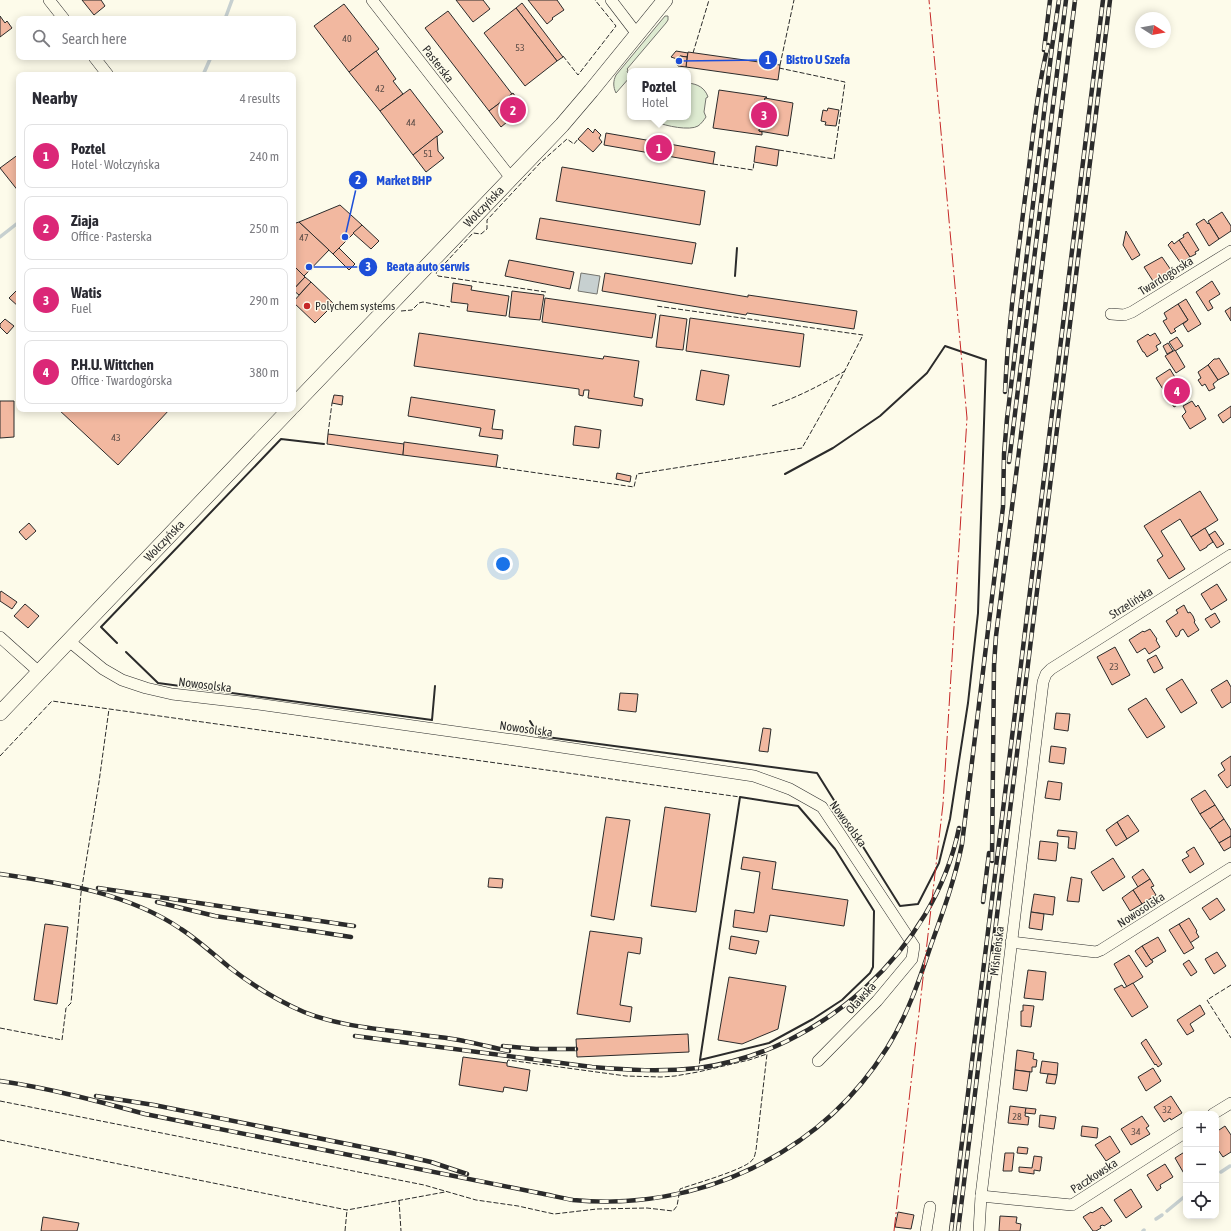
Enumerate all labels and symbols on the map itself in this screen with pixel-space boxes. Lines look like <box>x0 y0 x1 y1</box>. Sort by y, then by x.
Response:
north arrow <box>1135 12 1171 48</box>
house number: 40 <box>342 33 352 44</box>
house number: 53 <box>515 42 525 53</box>
street label: Pasterska <box>419 43 457 85</box>
callout: Bistro U Szefa <box>758 47 858 72</box>
text: Bistro U Szefa <box>786 52 850 67</box>
text: 1 <box>765 53 771 67</box>
house number: 42 <box>375 83 385 94</box>
pin: 2 <box>500 95 526 125</box>
pin: 3 <box>751 100 777 130</box>
house number: 44 <box>406 117 416 128</box>
pin: 1 <box>646 133 672 163</box>
house number: 51 <box>423 148 433 159</box>
callout: Market BHP <box>348 168 440 193</box>
text: 2 <box>355 173 361 187</box>
text: Market BHP <box>376 173 432 188</box>
street label: Wołczyńska <box>461 183 507 230</box>
house number: 47 <box>299 232 309 243</box>
callout: Beata auto serwis <box>358 254 477 279</box>
street label: Twardogórska <box>1136 254 1196 298</box>
text: Beata auto serwis <box>386 259 470 274</box>
text: 3 <box>365 260 371 274</box>
place label: Polychem systems <box>315 299 395 313</box>
marker: Polychem systems <box>302 301 312 311</box>
pin: 4 <box>1164 376 1190 406</box>
house number: 43 <box>111 432 121 443</box>
street label: Wołczyńska <box>141 517 187 564</box>
your location <box>493 554 513 574</box>
street label: Strzelińska <box>1107 584 1155 622</box>
house number: 23 <box>1109 661 1119 672</box>
street label: Nowosolska <box>178 675 232 695</box>
street label: Nowosolska <box>499 718 553 740</box>
street label: Nowosolska <box>827 798 869 850</box>
street label: Nowosolska <box>1115 890 1167 930</box>
street label: Miśnieńska <box>987 925 1007 977</box>
street label: Oławska <box>843 979 879 1017</box>
house number: 32 <box>1162 1104 1172 1115</box>
house number: 28 <box>1012 1111 1022 1122</box>
house number: 34 <box>1131 1126 1141 1137</box>
street label: Paczkowska <box>1068 1156 1120 1196</box>

